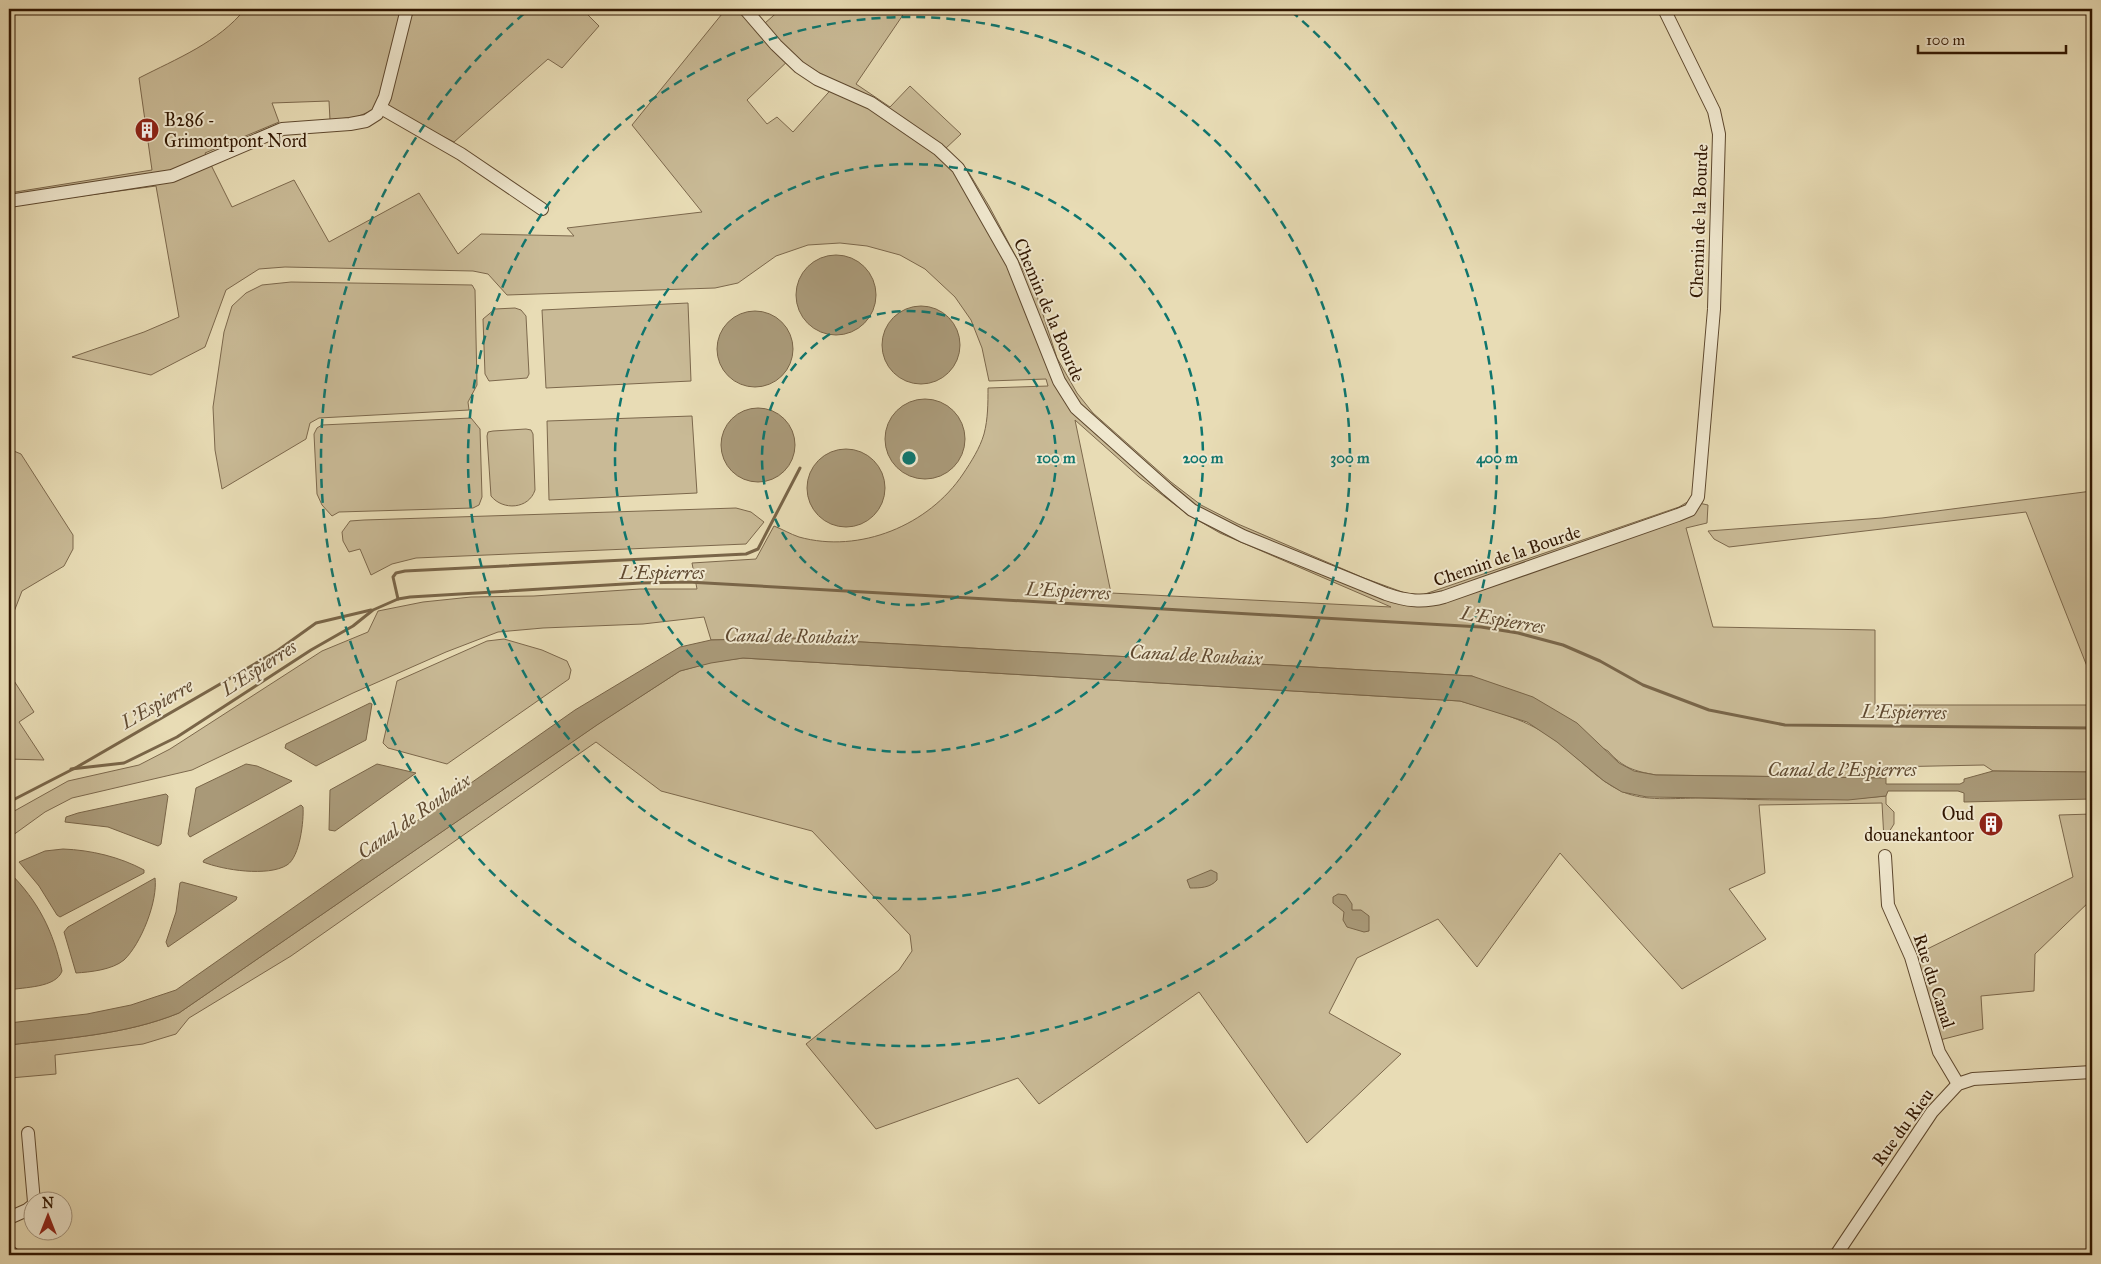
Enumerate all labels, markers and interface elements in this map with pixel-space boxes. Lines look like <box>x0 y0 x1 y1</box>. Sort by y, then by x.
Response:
scale bar <box>1918 22 2066 54</box>
text: 100 m <box>1926 31 1966 49</box>
place label: B286 - Grimontpont Nord <box>164 109 307 152</box>
building icon: B286 - Grimontpont Nord <box>134 117 160 143</box>
street label: Chemin de la Bourde <box>1685 144 1713 298</box>
street label: Chemin de la Bourde <box>1009 235 1089 385</box>
centre of rings <box>900 449 918 467</box>
text: 100 m <box>1036 449 1076 467</box>
text: 200 m <box>1183 449 1224 467</box>
text: 300 m <box>1330 449 1370 468</box>
text: 400 m <box>1476 449 1518 468</box>
street label: Chemin de la Bourde <box>1431 521 1583 591</box>
water label: L'Espierres <box>618 561 705 585</box>
water label: L'Espierres <box>1024 577 1112 606</box>
water label: L'Espierres <box>1458 601 1547 640</box>
water label: Canal de Roubaix <box>724 623 858 649</box>
water label: L'Espierres <box>216 635 302 702</box>
water label: Canal de Roubaix <box>1129 640 1264 670</box>
water label: L'Espierre <box>116 674 199 735</box>
water label: L'Espierres <box>1860 700 1947 725</box>
water label: Canal de l'Espierres <box>1768 758 1917 782</box>
water label: Canal de Roubaix <box>353 768 476 864</box>
place label: Oud douanekantoor <box>1864 803 1974 846</box>
building icon: Oud douanekantoor <box>1978 811 2004 837</box>
street label: Rue du Canal <box>1908 931 1960 1031</box>
street label: Rue du Rieu <box>1867 1084 1939 1170</box>
north arrow <box>22 1192 72 1242</box>
text: N <box>42 1195 54 1212</box>

